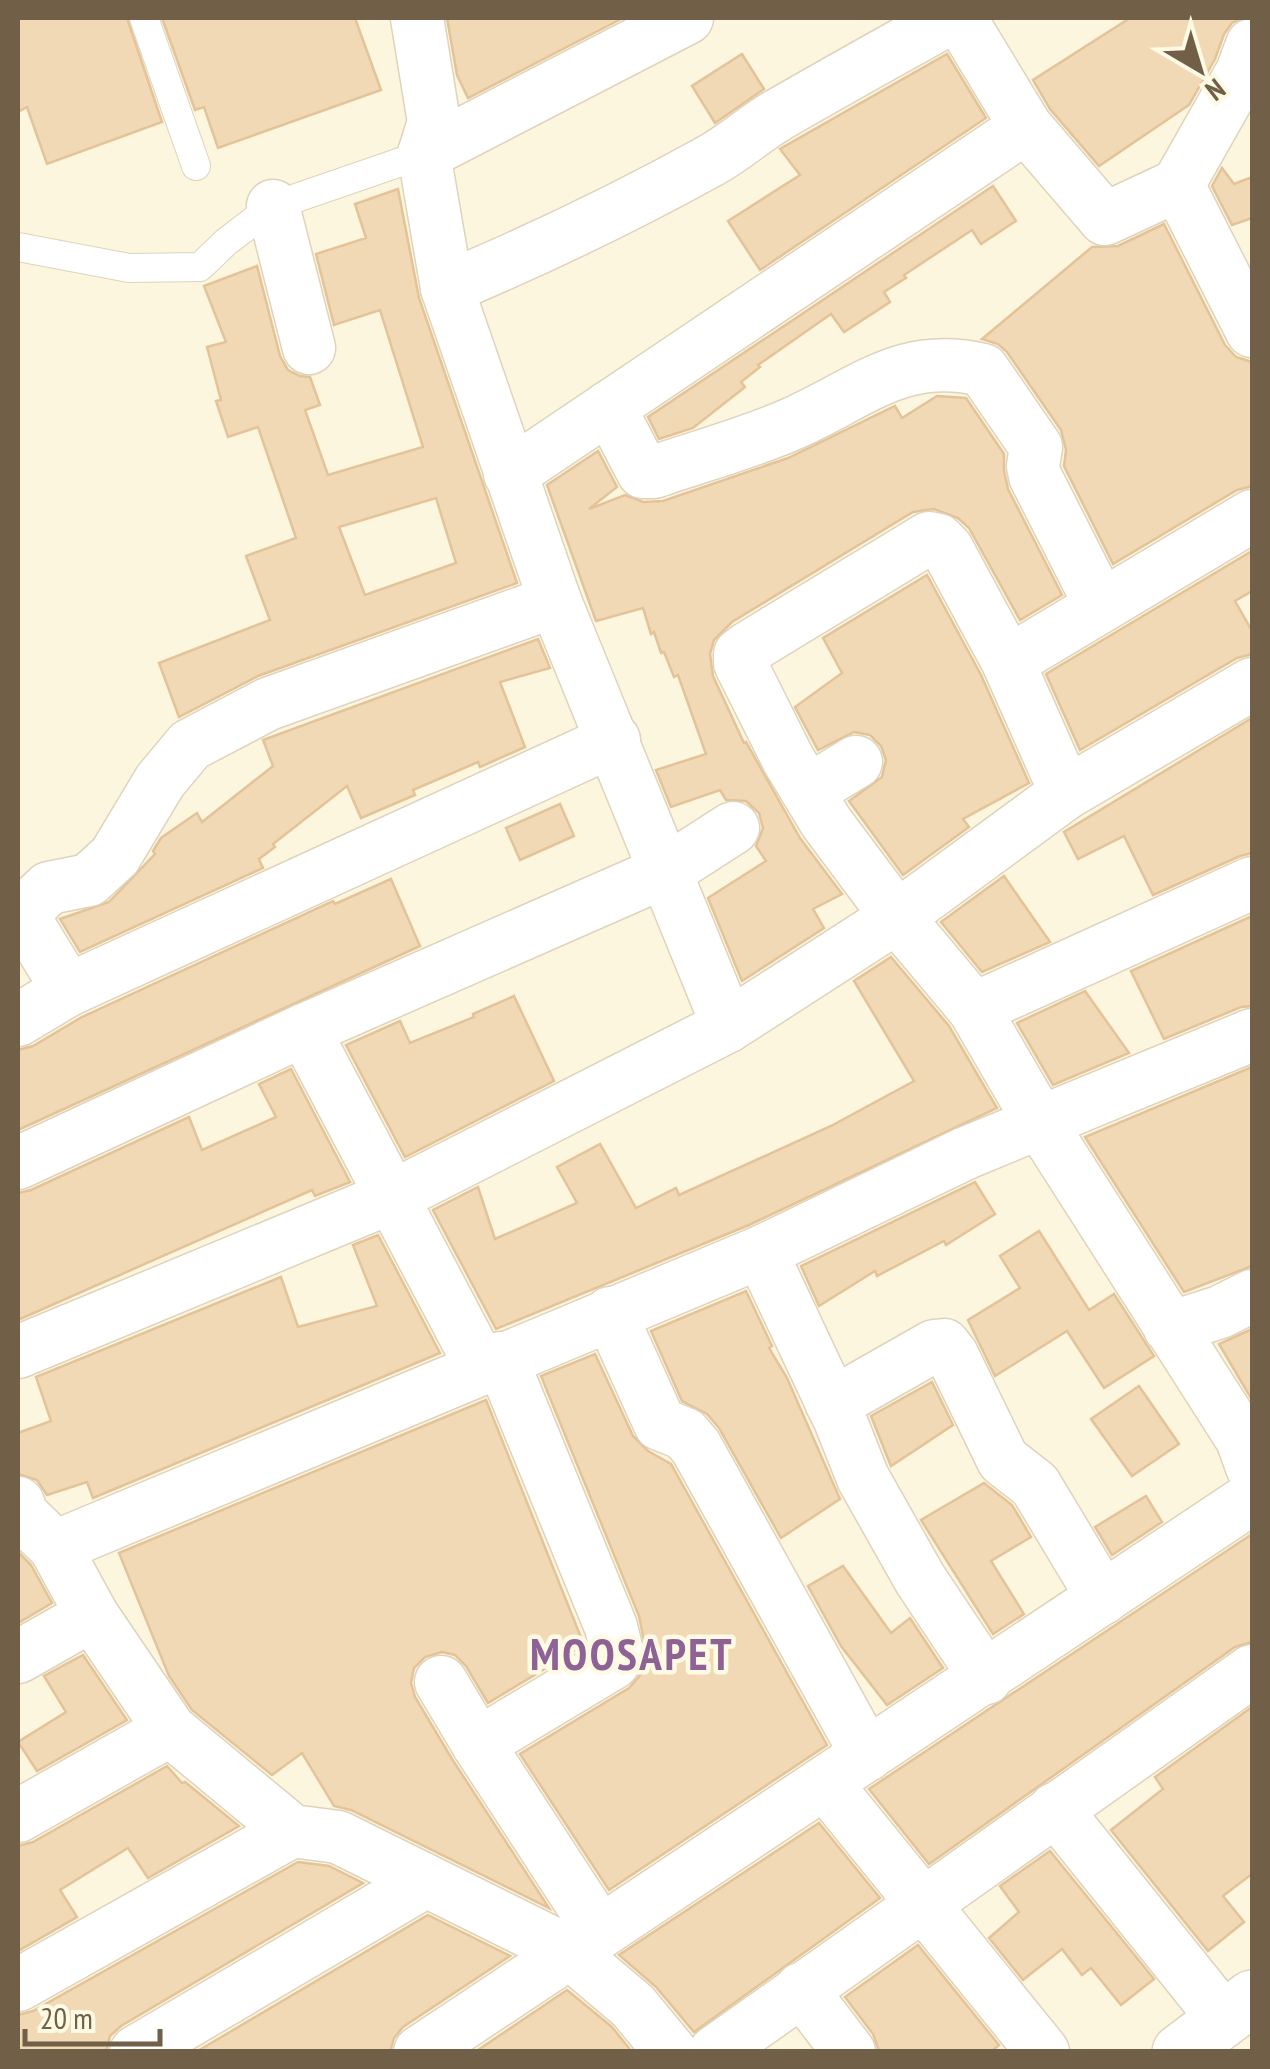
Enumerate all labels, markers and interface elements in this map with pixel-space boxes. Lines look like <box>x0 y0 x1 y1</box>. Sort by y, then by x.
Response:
north arrow <box>1150 20 1250 120</box>
text: N <box>1198 71 1233 109</box>
district label: MOOSAPET <box>530 1624 734 1682</box>
scale bar <box>25 1984 160 2046</box>
text: 20 m <box>40 1998 93 2037</box>

